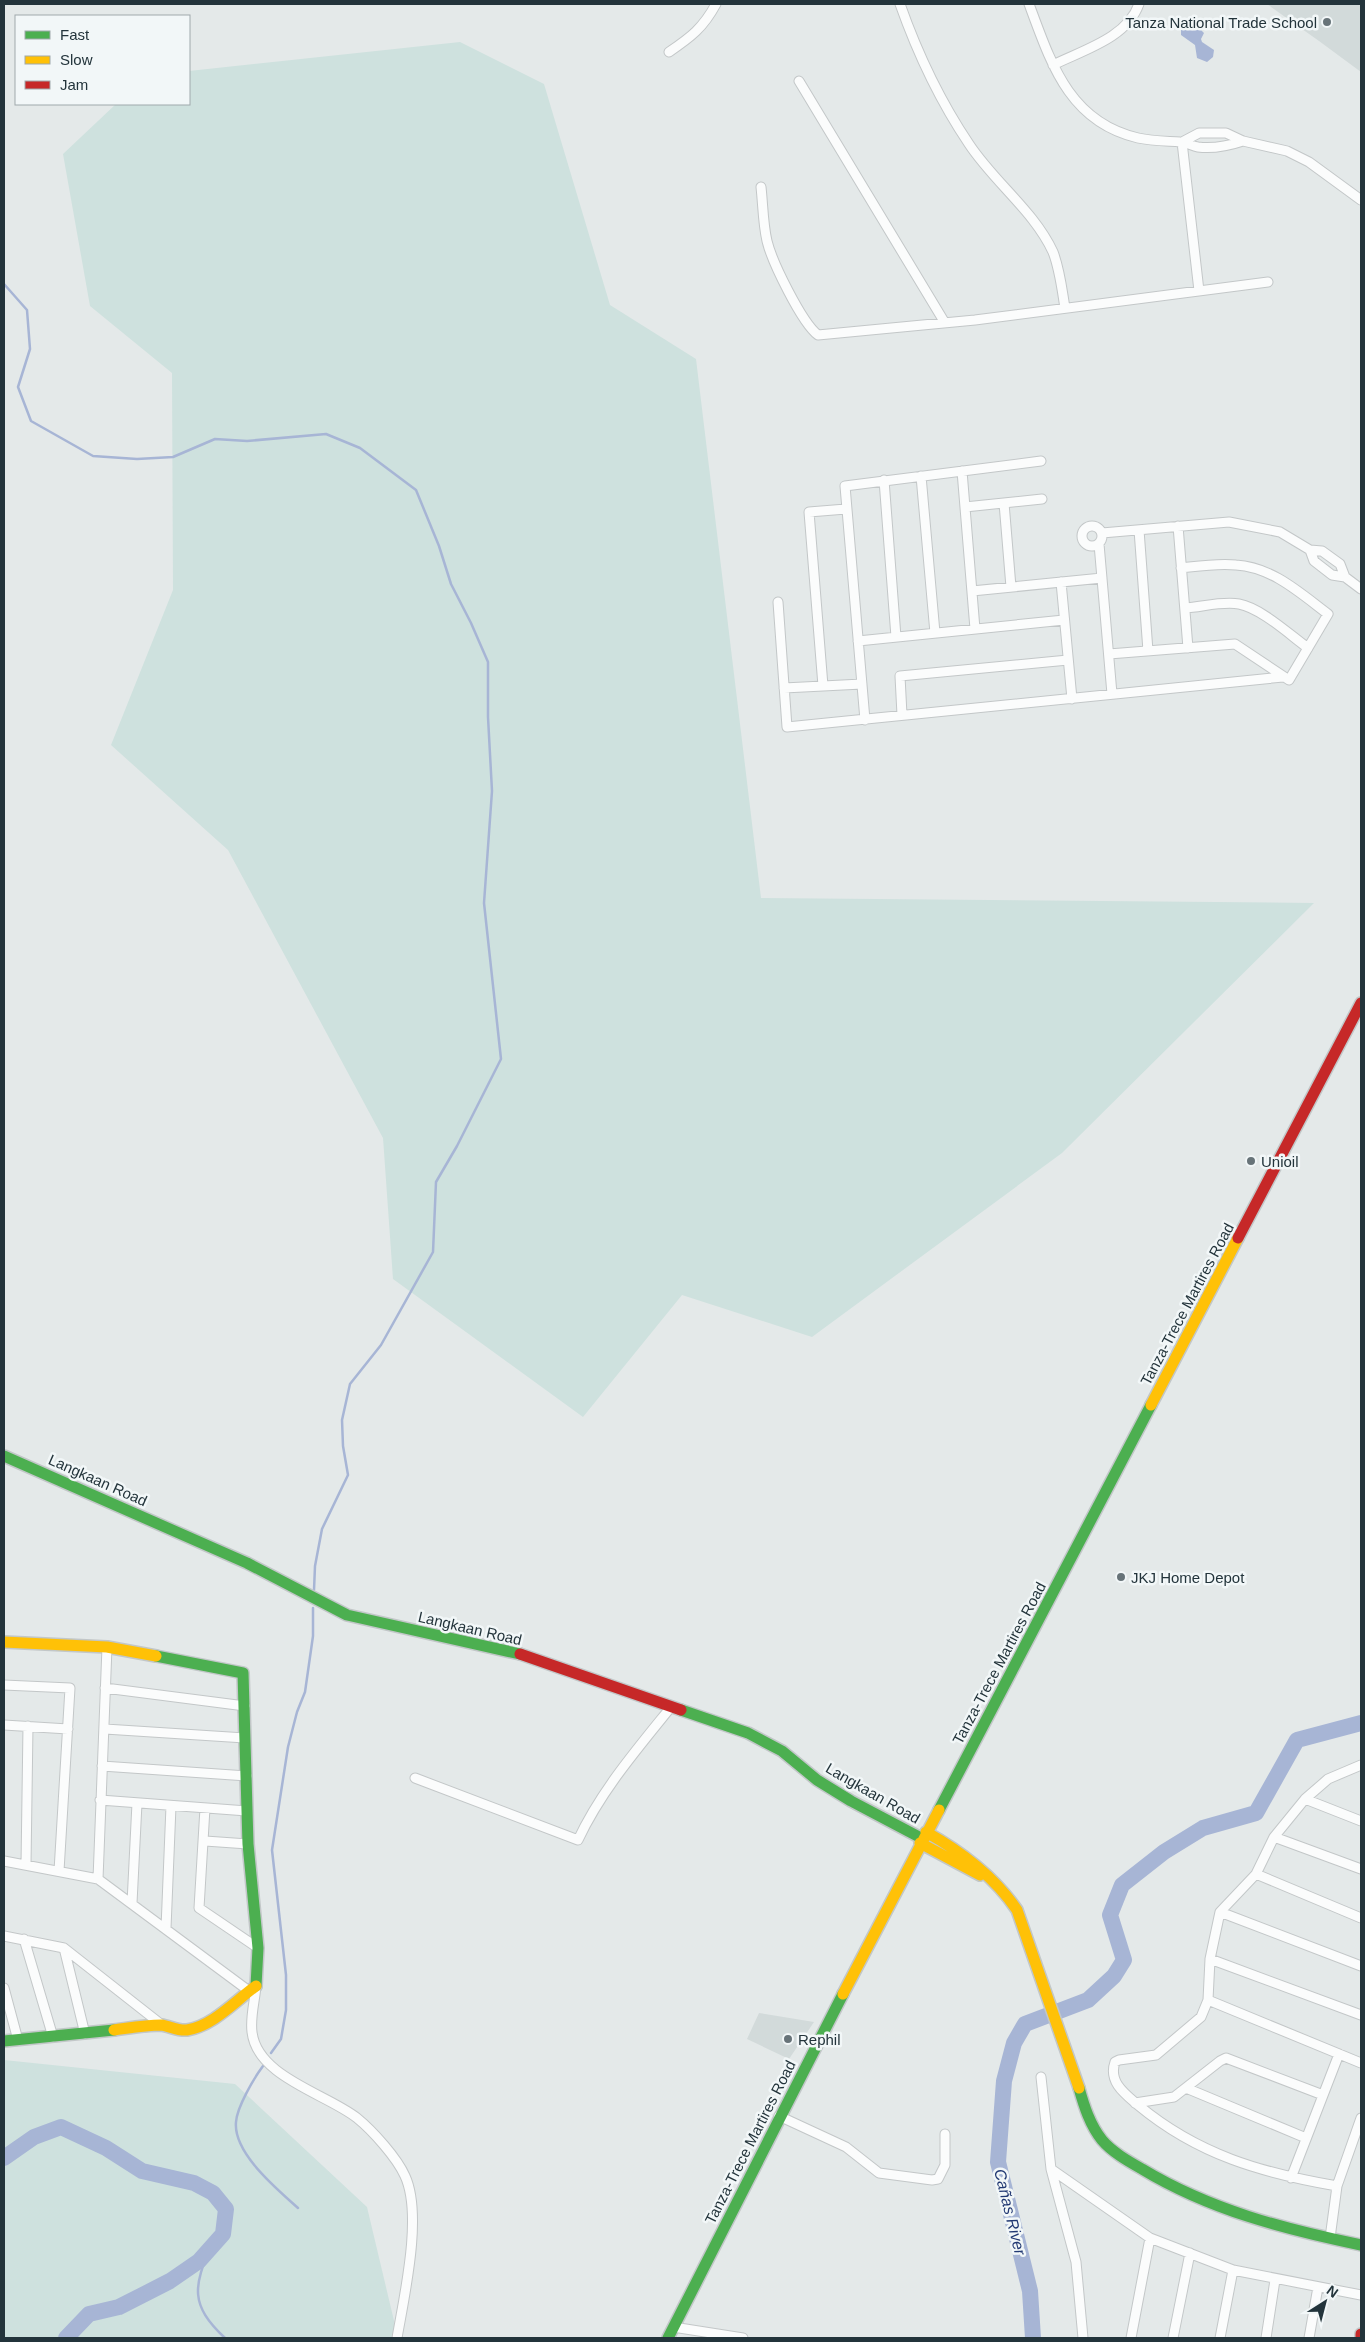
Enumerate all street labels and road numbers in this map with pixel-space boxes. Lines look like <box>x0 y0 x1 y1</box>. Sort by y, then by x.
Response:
street label: Tanza-Trece Martires Road <box>1137 1220 1237 1388</box>
street label: Langkaan Road <box>46 1451 150 1509</box>
street label: Tanza-Trece Martires Road <box>949 1579 1049 1747</box>
street label: Langkaan Road <box>416 1608 524 1648</box>
street label: Langkaan Road <box>823 1759 923 1827</box>
street label: Tanza-Trece Martires Road <box>701 2057 799 2227</box>

